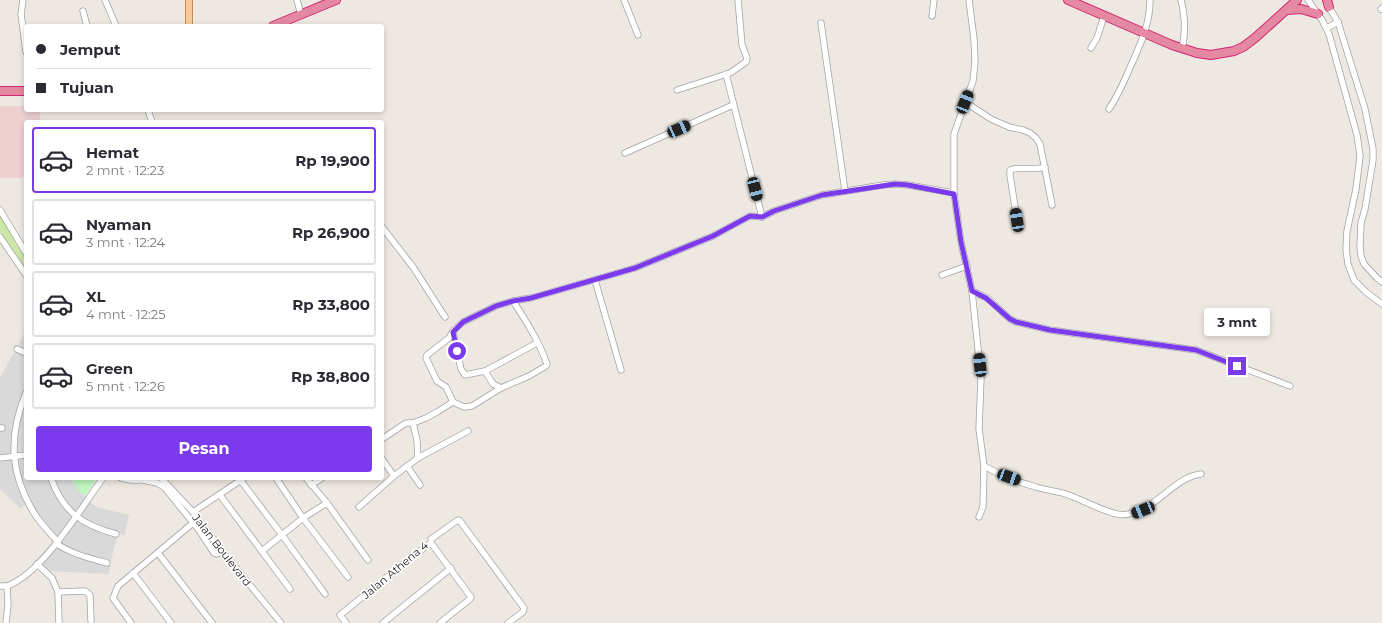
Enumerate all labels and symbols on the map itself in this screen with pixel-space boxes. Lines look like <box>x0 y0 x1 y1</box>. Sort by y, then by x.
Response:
car <box>955 89 975 115</box>
car <box>666 119 692 139</box>
car <box>746 176 764 202</box>
car <box>1009 207 1025 233</box>
callout: 3 mnt <box>1204 308 1270 336</box>
route start <box>448 342 466 360</box>
car <box>973 352 987 378</box>
route end <box>1228 357 1246 375</box>
car <box>996 467 1022 487</box>
car <box>1130 500 1156 520</box>
street label: Jalan Boulevard <box>189 510 255 589</box>
street label: Jalan Athena 4 <box>358 538 432 602</box>

